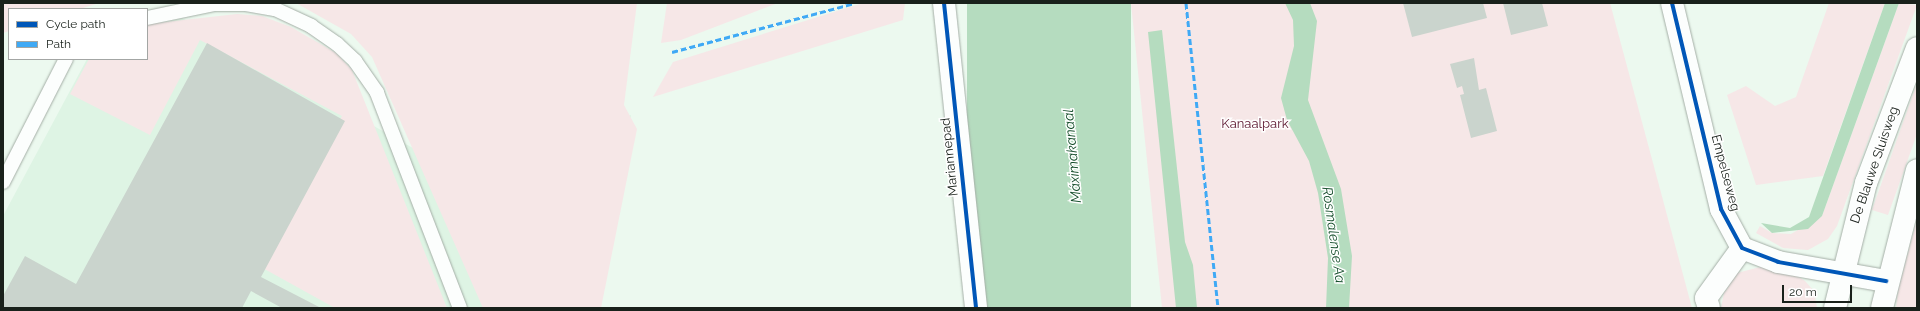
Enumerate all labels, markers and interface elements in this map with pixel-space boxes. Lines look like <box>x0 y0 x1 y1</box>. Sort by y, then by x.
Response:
legend <box>8 8 148 60</box>
text: Cycle path <box>46 17 105 31</box>
text: Path <box>46 37 71 51</box>
street label: De Blauwe Sluisweg <box>1848 104 1902 226</box>
water label: Máximakanaal <box>1060 108 1084 204</box>
park label: Kanaalpark <box>1221 116 1289 132</box>
street label: Mariannepad <box>938 117 962 197</box>
street label: Empelseweg <box>1707 133 1743 213</box>
water label: Rosmalense Aa <box>1319 186 1349 284</box>
scale bar <box>1784 277 1854 303</box>
text: 20 m <box>1789 285 1817 299</box>

